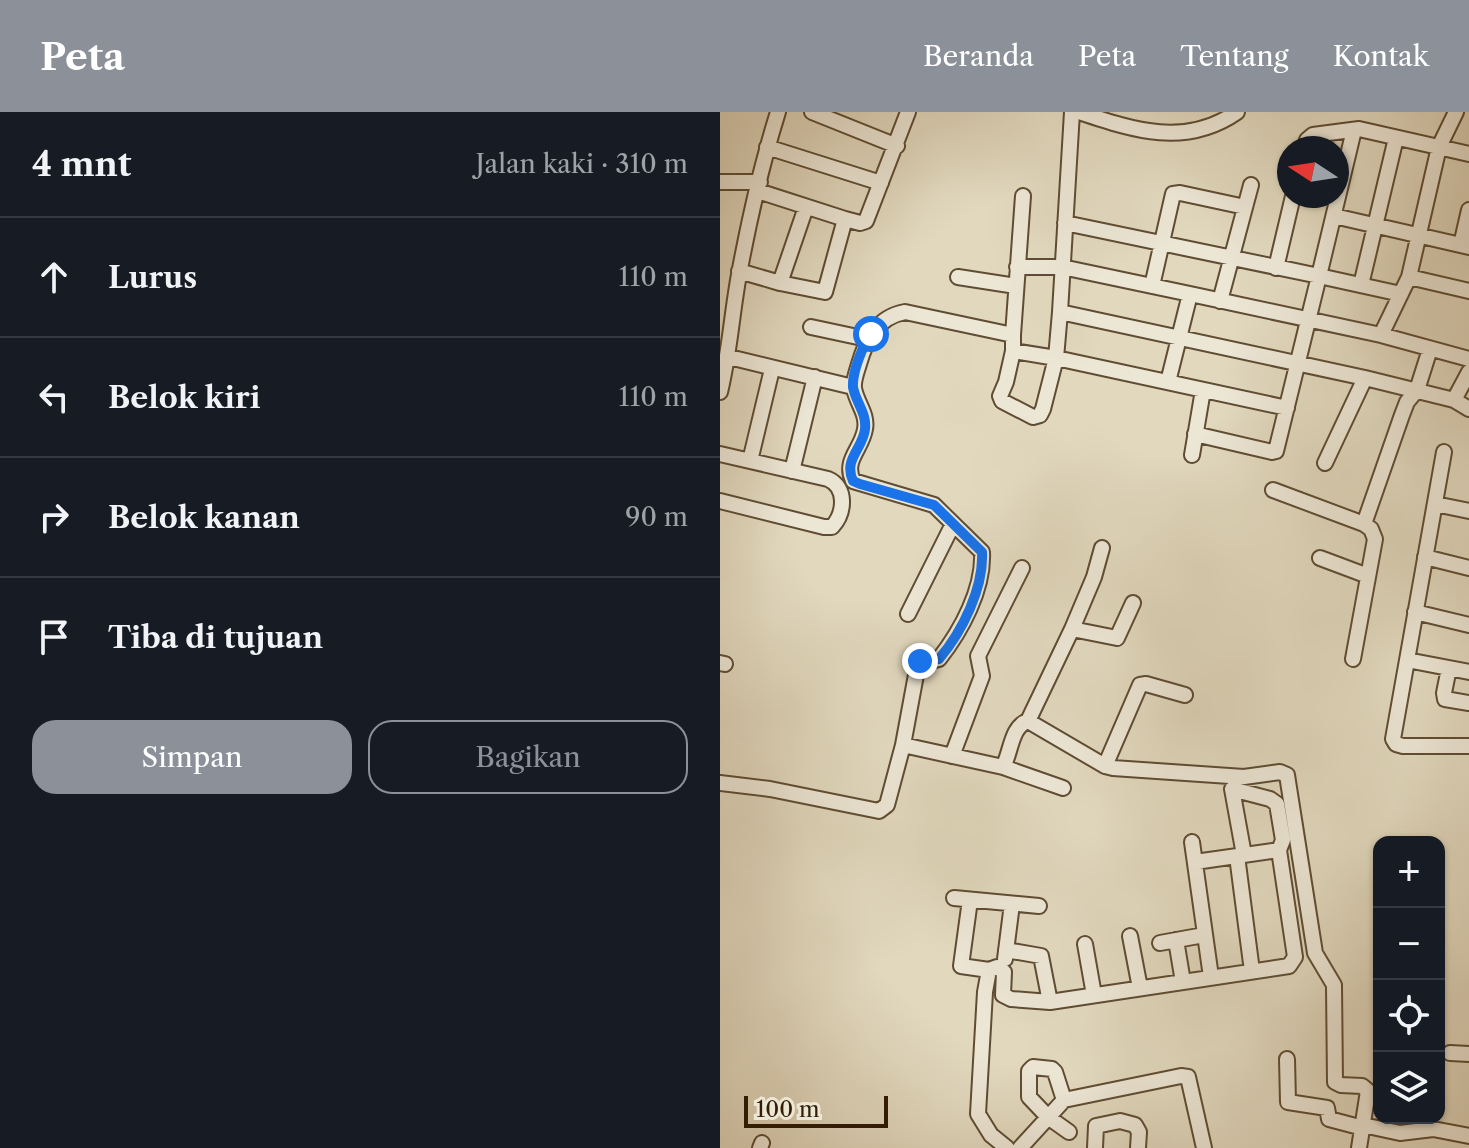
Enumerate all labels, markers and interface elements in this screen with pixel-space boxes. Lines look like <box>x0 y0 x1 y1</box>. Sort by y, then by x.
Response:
text: Peta <box>40 33 125 80</box>
text: Beranda <box>923 39 1034 73</box>
text: Peta <box>1078 39 1136 73</box>
text: Tentang <box>1180 39 1289 73</box>
text: Kontak <box>1333 39 1429 73</box>
north arrow <box>1277 136 1349 208</box>
text: 4 mnt <box>32 143 131 185</box>
text: Jalan kaki · 310 m <box>476 148 688 180</box>
icon: ahead <box>32 255 76 299</box>
text: Lurus <box>108 259 197 296</box>
text: 110 m <box>619 261 688 293</box>
route start <box>853 316 889 352</box>
icon: left <box>32 375 76 419</box>
text: Belok kiri <box>108 379 260 416</box>
text: 110 m <box>619 381 688 413</box>
icon: right <box>32 495 76 539</box>
text: Belok kanan <box>108 499 300 536</box>
text: 90 m <box>625 501 688 533</box>
icon: arrive <box>32 615 76 659</box>
text: Tiba di tujuan <box>108 619 323 656</box>
route end <box>902 643 938 679</box>
button: Simpan <box>32 720 352 794</box>
button: Bagikan <box>368 720 688 794</box>
map controls <box>1373 836 1445 1124</box>
button: + <box>1373 836 1445 908</box>
button: − <box>1373 908 1445 980</box>
button: locate <box>1373 980 1445 1052</box>
button: layers <box>1373 1052 1445 1124</box>
scale bar <box>744 1092 888 1128</box>
text: 100 m <box>756 1096 819 1123</box>

